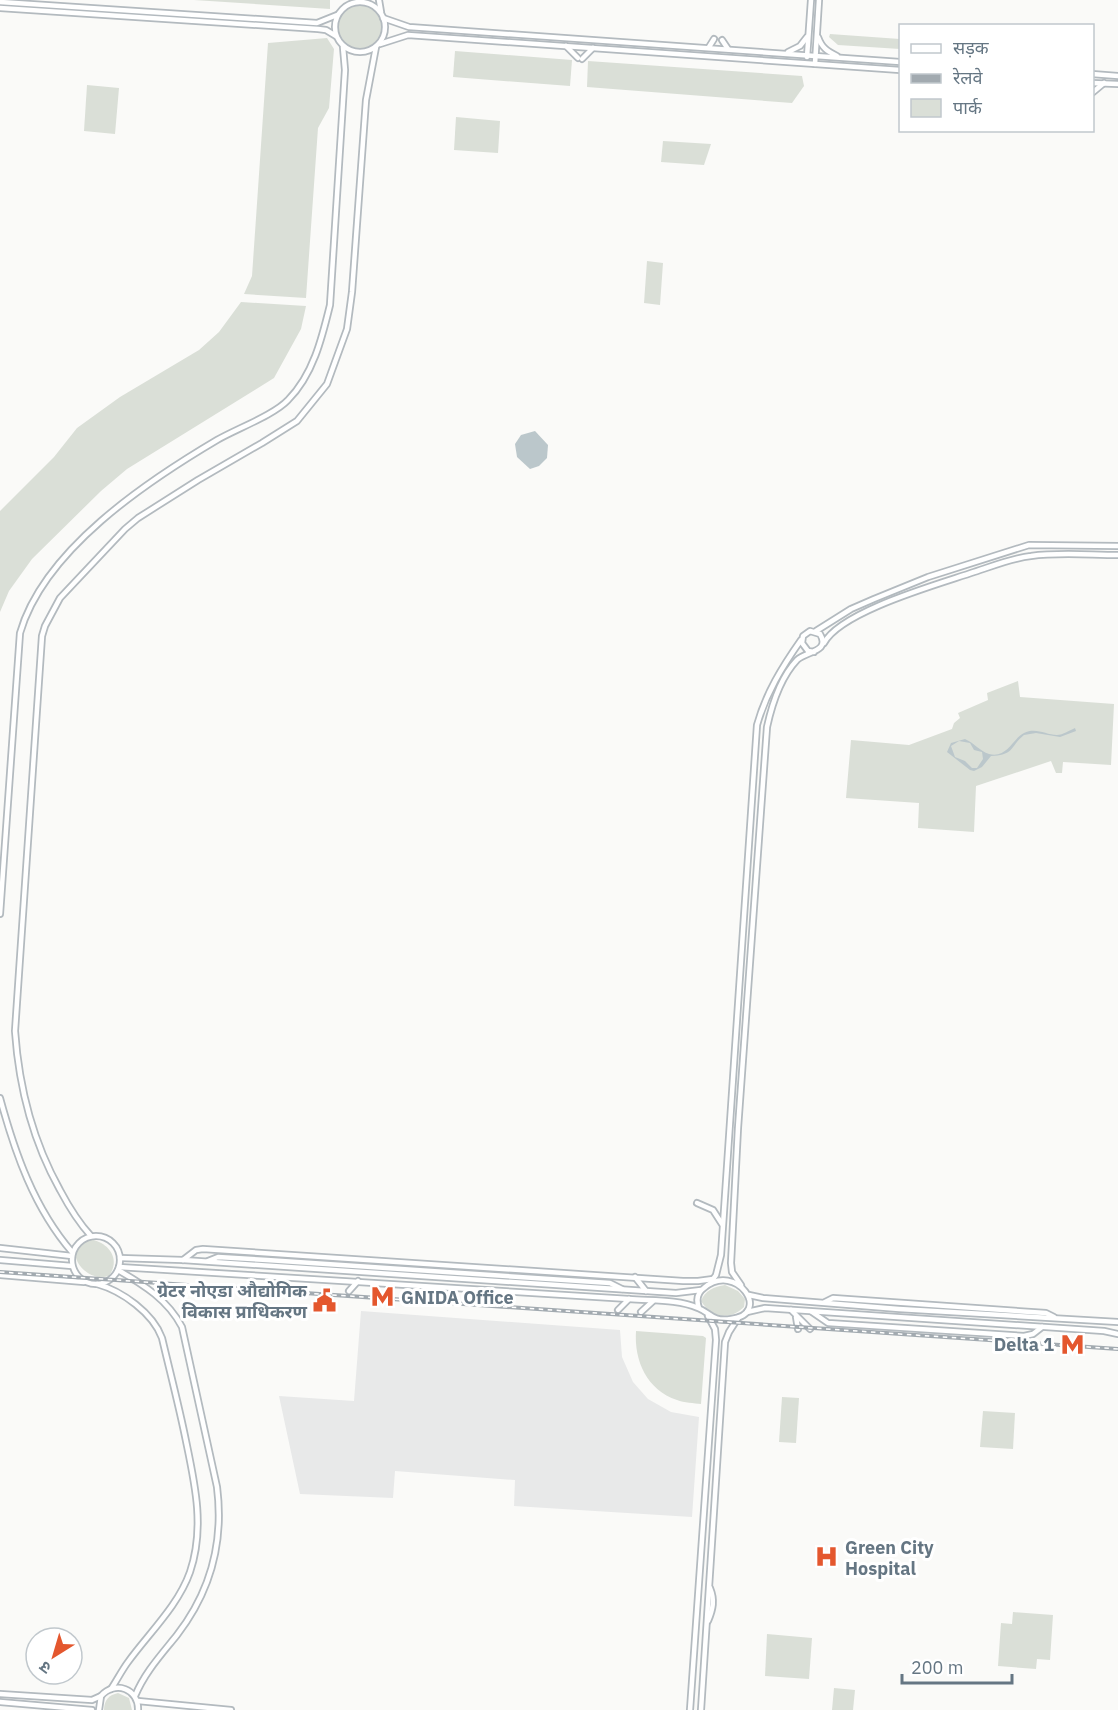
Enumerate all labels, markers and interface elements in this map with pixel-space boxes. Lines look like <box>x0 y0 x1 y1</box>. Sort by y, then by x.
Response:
legend <box>899 24 1094 132</box>
text: सड़क <box>953 36 990 59</box>
text: रेलवे <box>952 66 984 89</box>
text: पार्क <box>953 96 983 119</box>
place label: ग्रेटर नोएडा औद्योगिक विकास प्राधिकरण <box>157 1279 308 1323</box>
metro station icon: GNIDA Office <box>370 1284 396 1310</box>
place label: GNIDA Office <box>401 1286 514 1309</box>
public building icon: ग्रेटर नोएडा औद्योगिक विकास प्राधिकरण <box>312 1287 338 1313</box>
metro station icon: Delta 1 <box>1059 1331 1085 1357</box>
place label: Delta 1 <box>994 1333 1054 1356</box>
place label: Green City Hospital <box>845 1536 934 1580</box>
hospital icon: Green City Hospital <box>814 1544 840 1570</box>
north arrow <box>24 1626 84 1686</box>
scale bar <box>902 1647 1012 1685</box>
text: 200 m <box>911 1656 963 1679</box>
text: उ <box>35 1657 55 1679</box>

